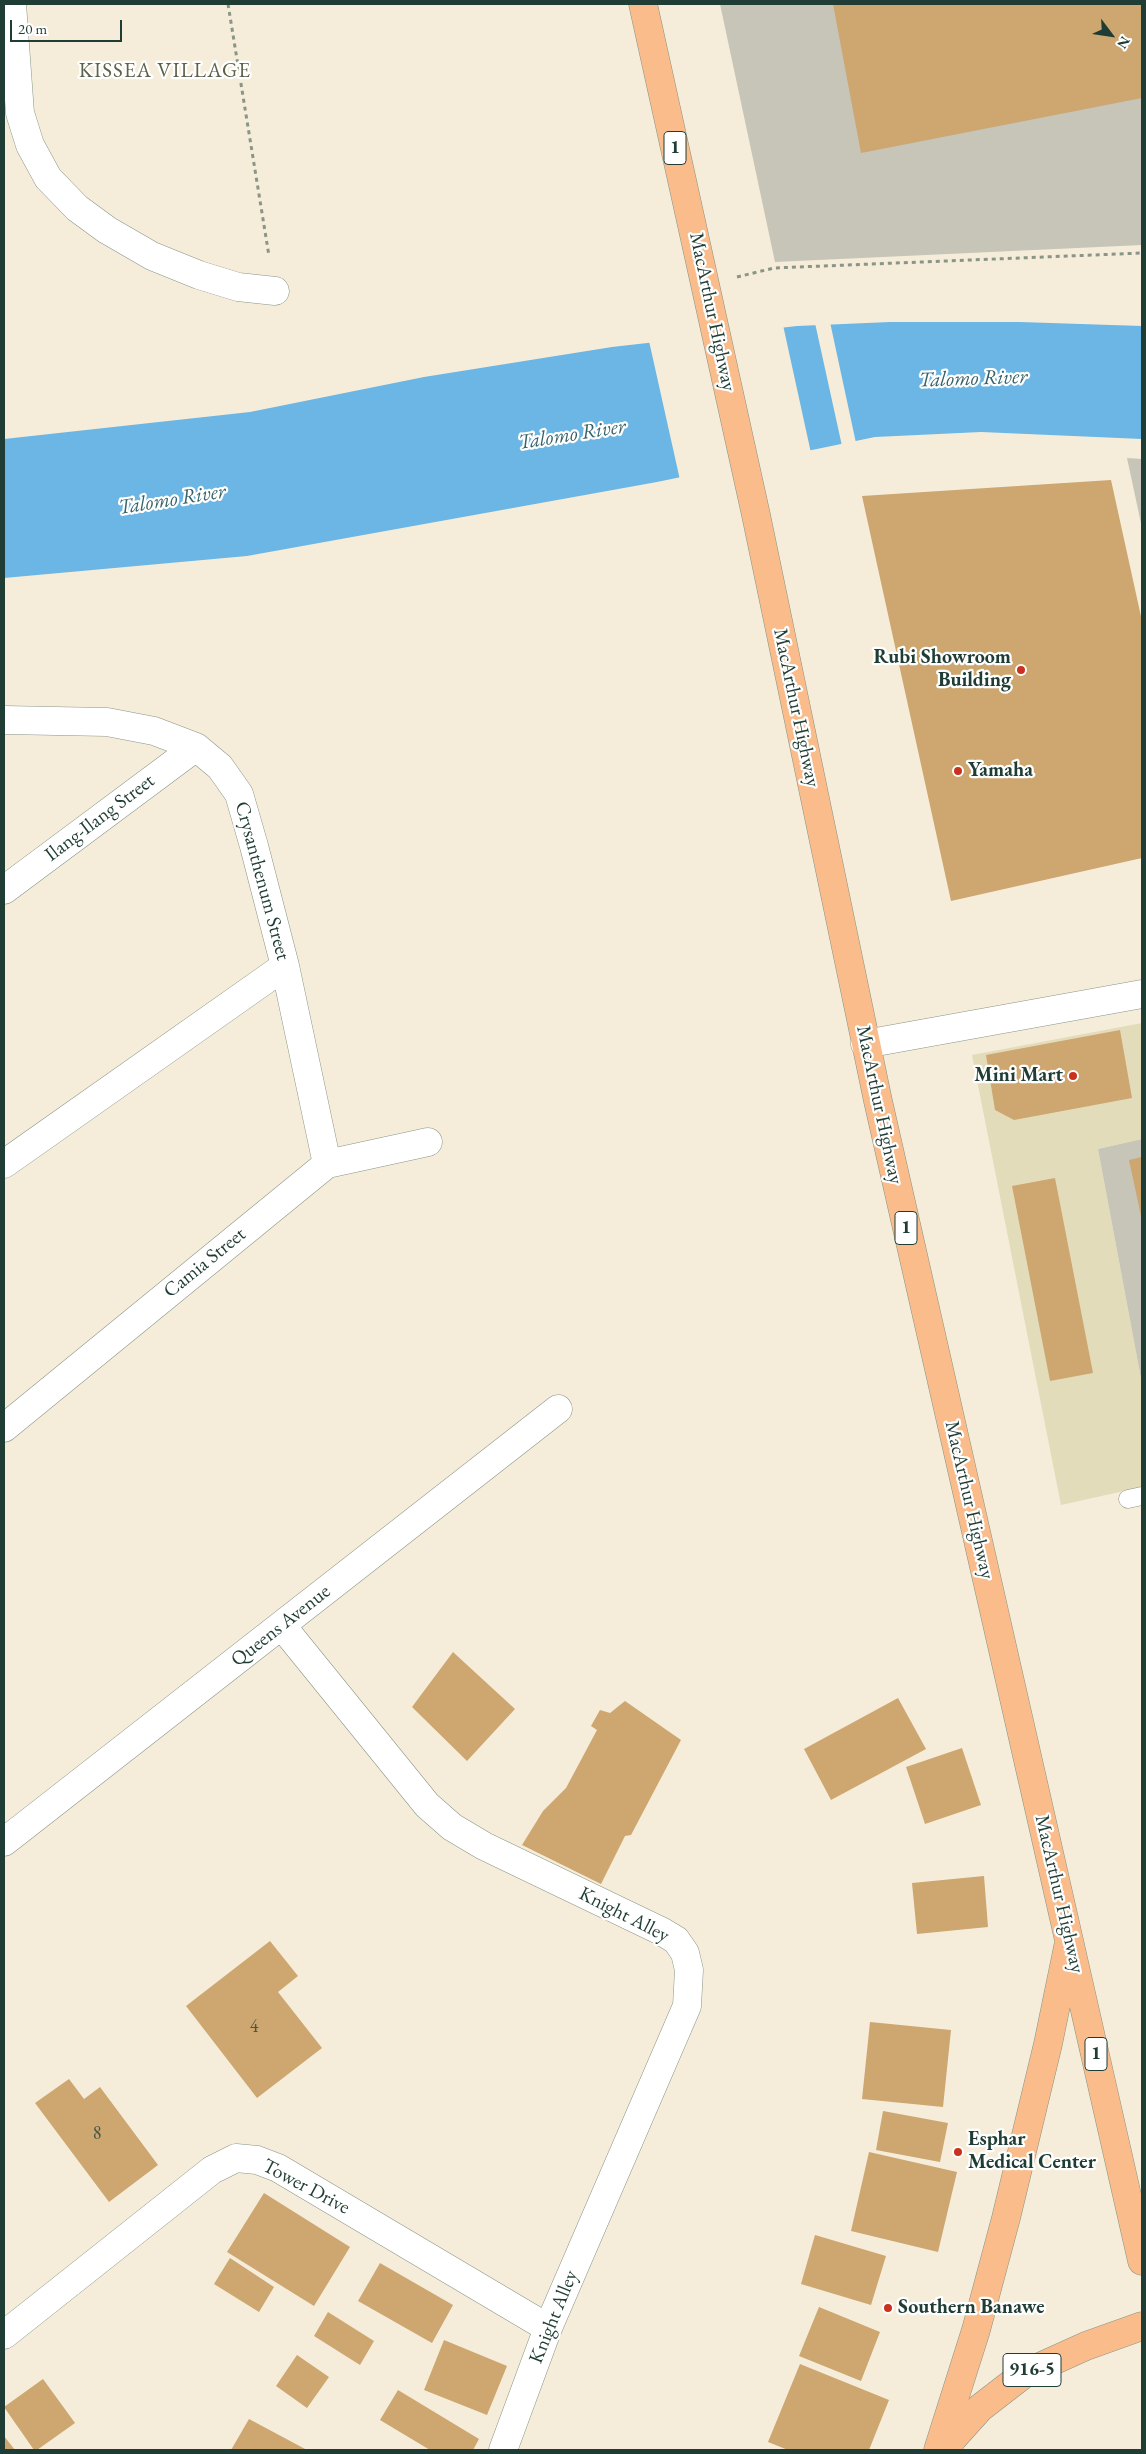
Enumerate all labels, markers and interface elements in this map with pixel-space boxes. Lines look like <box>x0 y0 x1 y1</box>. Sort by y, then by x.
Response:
scale bar <box>12 10 125 42</box>
north arrow <box>1086 10 1136 60</box>
text: 20 m <box>18 19 47 38</box>
text: N <box>1113 33 1134 52</box>
district label: KISSEA VILLAGE <box>77 58 253 84</box>
road number: 1 <box>664 132 686 164</box>
street label: MacArthur Highway <box>683 230 741 394</box>
water label: Talomo River <box>918 365 1028 393</box>
water label: Talomo River <box>517 414 627 456</box>
water label: Talomo River <box>117 479 227 521</box>
street label: MacArthur Highway <box>767 626 825 790</box>
place label: Rubi Showroom Building <box>873 646 1011 693</box>
marker: Rubi Showroom Building <box>1015 664 1027 676</box>
place label: Yamaha <box>968 759 1033 783</box>
marker: Yamaha <box>952 765 964 777</box>
street label: Ilang-Ilang Street <box>40 769 160 867</box>
street label: Crysanthenum Street <box>229 799 295 963</box>
street label: MacArthur Highway <box>850 1023 908 1187</box>
place label: Mini Mart <box>974 1064 1063 1088</box>
marker: Mini Mart <box>1067 1070 1079 1082</box>
road number: 1 <box>895 1212 917 1244</box>
street label: Camia Street <box>159 1223 251 1303</box>
street label: MacArthur Highway <box>939 1419 999 1581</box>
street label: Queens Avenue <box>226 1580 336 1672</box>
street label: MacArthur Highway <box>1029 1813 1089 1975</box>
street label: Knight Alley <box>575 1882 673 1948</box>
house number: 4 <box>250 2016 258 2038</box>
road number: 1 <box>1085 2038 1107 2070</box>
house number: 8 <box>93 2123 101 2145</box>
place label: Esphar Medical Center <box>968 2128 1096 2175</box>
marker: Esphar Medical Center <box>952 2146 964 2158</box>
street label: Tower Drive <box>258 2154 354 2220</box>
street label: Knight Alley <box>524 2267 584 2367</box>
place label: Southern Banawe <box>898 2296 1044 2320</box>
marker: Southern Banawe <box>882 2302 894 2314</box>
road number: 916-5 <box>1003 2354 1061 2386</box>

